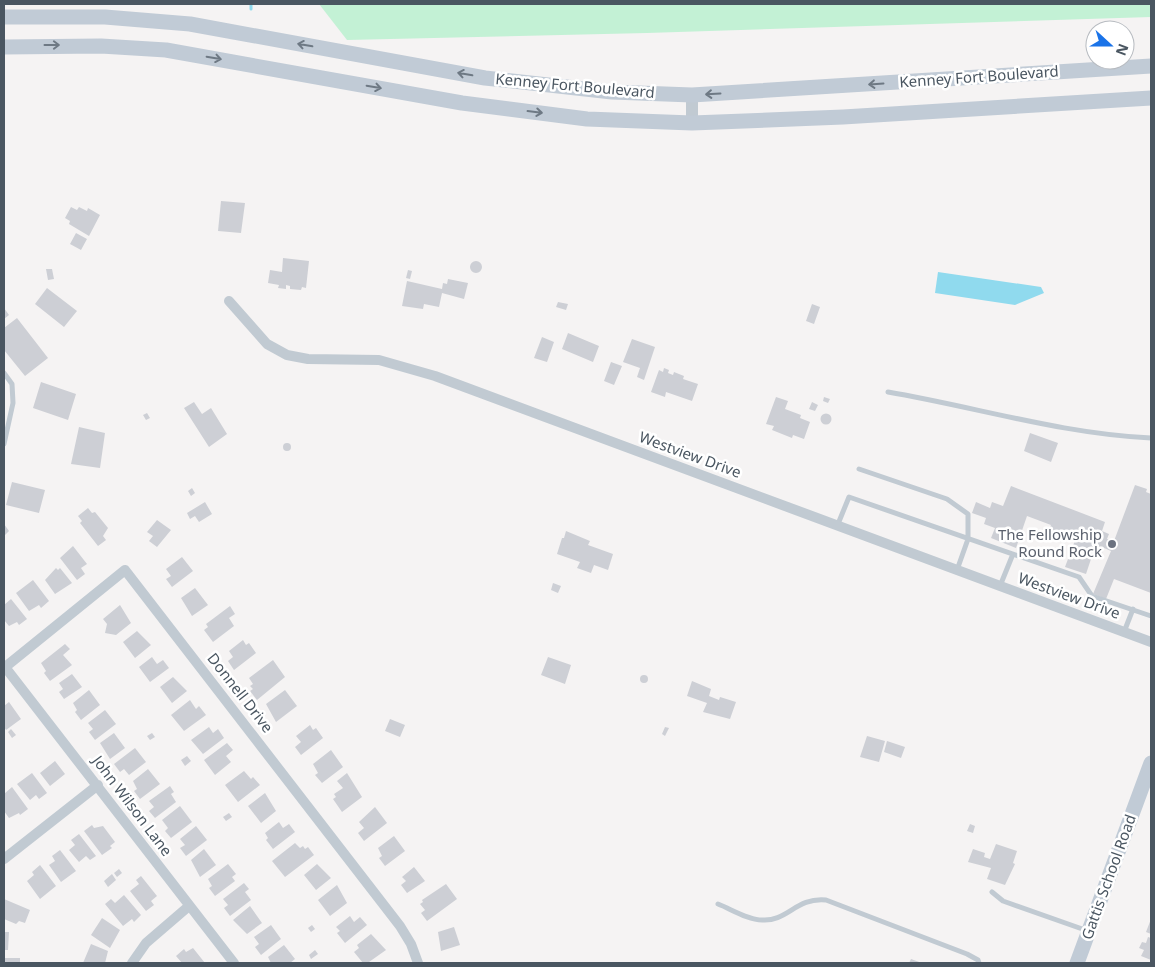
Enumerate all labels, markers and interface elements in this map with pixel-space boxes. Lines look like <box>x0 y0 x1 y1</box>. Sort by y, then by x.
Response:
north arrow <box>1085 20 1135 70</box>
one-way arrow <box>297 39 313 49</box>
one-way arrow <box>44 41 60 50</box>
text: N <box>1112 41 1134 59</box>
one-way arrow <box>206 54 222 64</box>
street label: Kenney Fort Boulevard <box>899 60 1059 92</box>
street label: Kenney Fort Boulevard <box>495 68 655 102</box>
one-way arrow <box>457 69 473 79</box>
one-way arrow <box>868 79 884 88</box>
one-way arrow <box>366 82 382 92</box>
one-way arrow <box>706 89 722 98</box>
one-way arrow <box>526 107 542 117</box>
street label: Westview Drive <box>637 426 744 482</box>
place label: The Fellowship Round Rock <box>998 524 1102 561</box>
marker: The Fellowship Round Rock <box>1106 538 1118 550</box>
street label: Westview Drive <box>1016 567 1123 623</box>
street label: Donnell Drive <box>203 648 278 736</box>
street label: John Wilson Lane <box>87 750 177 860</box>
street label: Gattis School Road <box>1076 811 1140 942</box>

